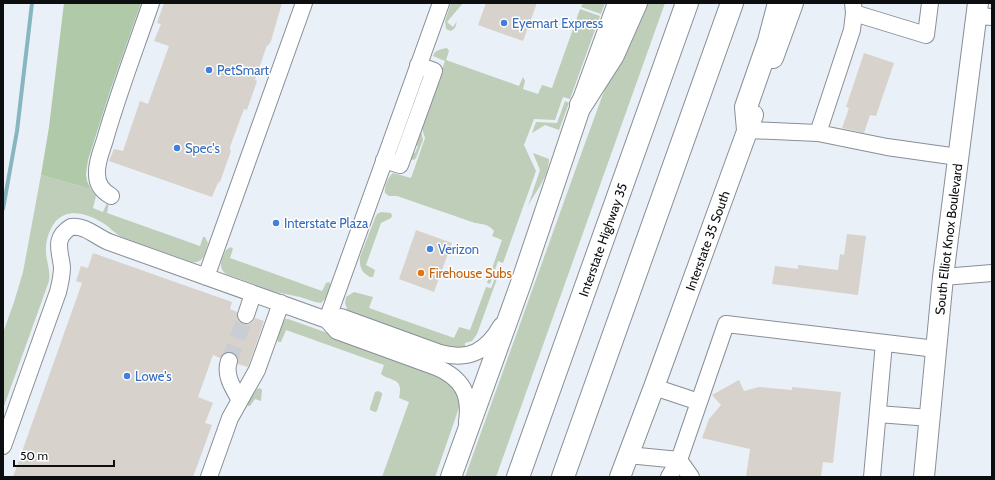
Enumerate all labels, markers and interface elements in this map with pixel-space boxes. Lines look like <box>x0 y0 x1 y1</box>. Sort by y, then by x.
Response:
place label: Eyemart Express <box>512 15 604 31</box>
marker: Eyemart Express <box>499 18 509 28</box>
place label: PetSmart <box>217 62 270 78</box>
marker: PetSmart <box>204 65 214 75</box>
place label: Spec's <box>185 140 220 156</box>
marker: Spec's <box>172 143 182 153</box>
street label: South Elliot Knox Boulevard <box>931 163 965 316</box>
street label: Interstate Highway 35 <box>575 181 630 299</box>
street label: Interstate 35 South <box>682 188 733 293</box>
place label: Interstate Plaza <box>284 215 369 231</box>
marker: Interstate Plaza <box>271 218 281 228</box>
place label: Verizon <box>438 241 479 257</box>
marker: Verizon <box>425 244 435 254</box>
place label: Firehouse Subs <box>429 265 513 281</box>
marker: Firehouse Subs <box>416 268 426 278</box>
place label: Lowe's <box>135 368 172 384</box>
marker: Lowe's <box>122 371 132 381</box>
scale bar <box>14 442 114 468</box>
text: 50 m <box>20 448 48 463</box>

